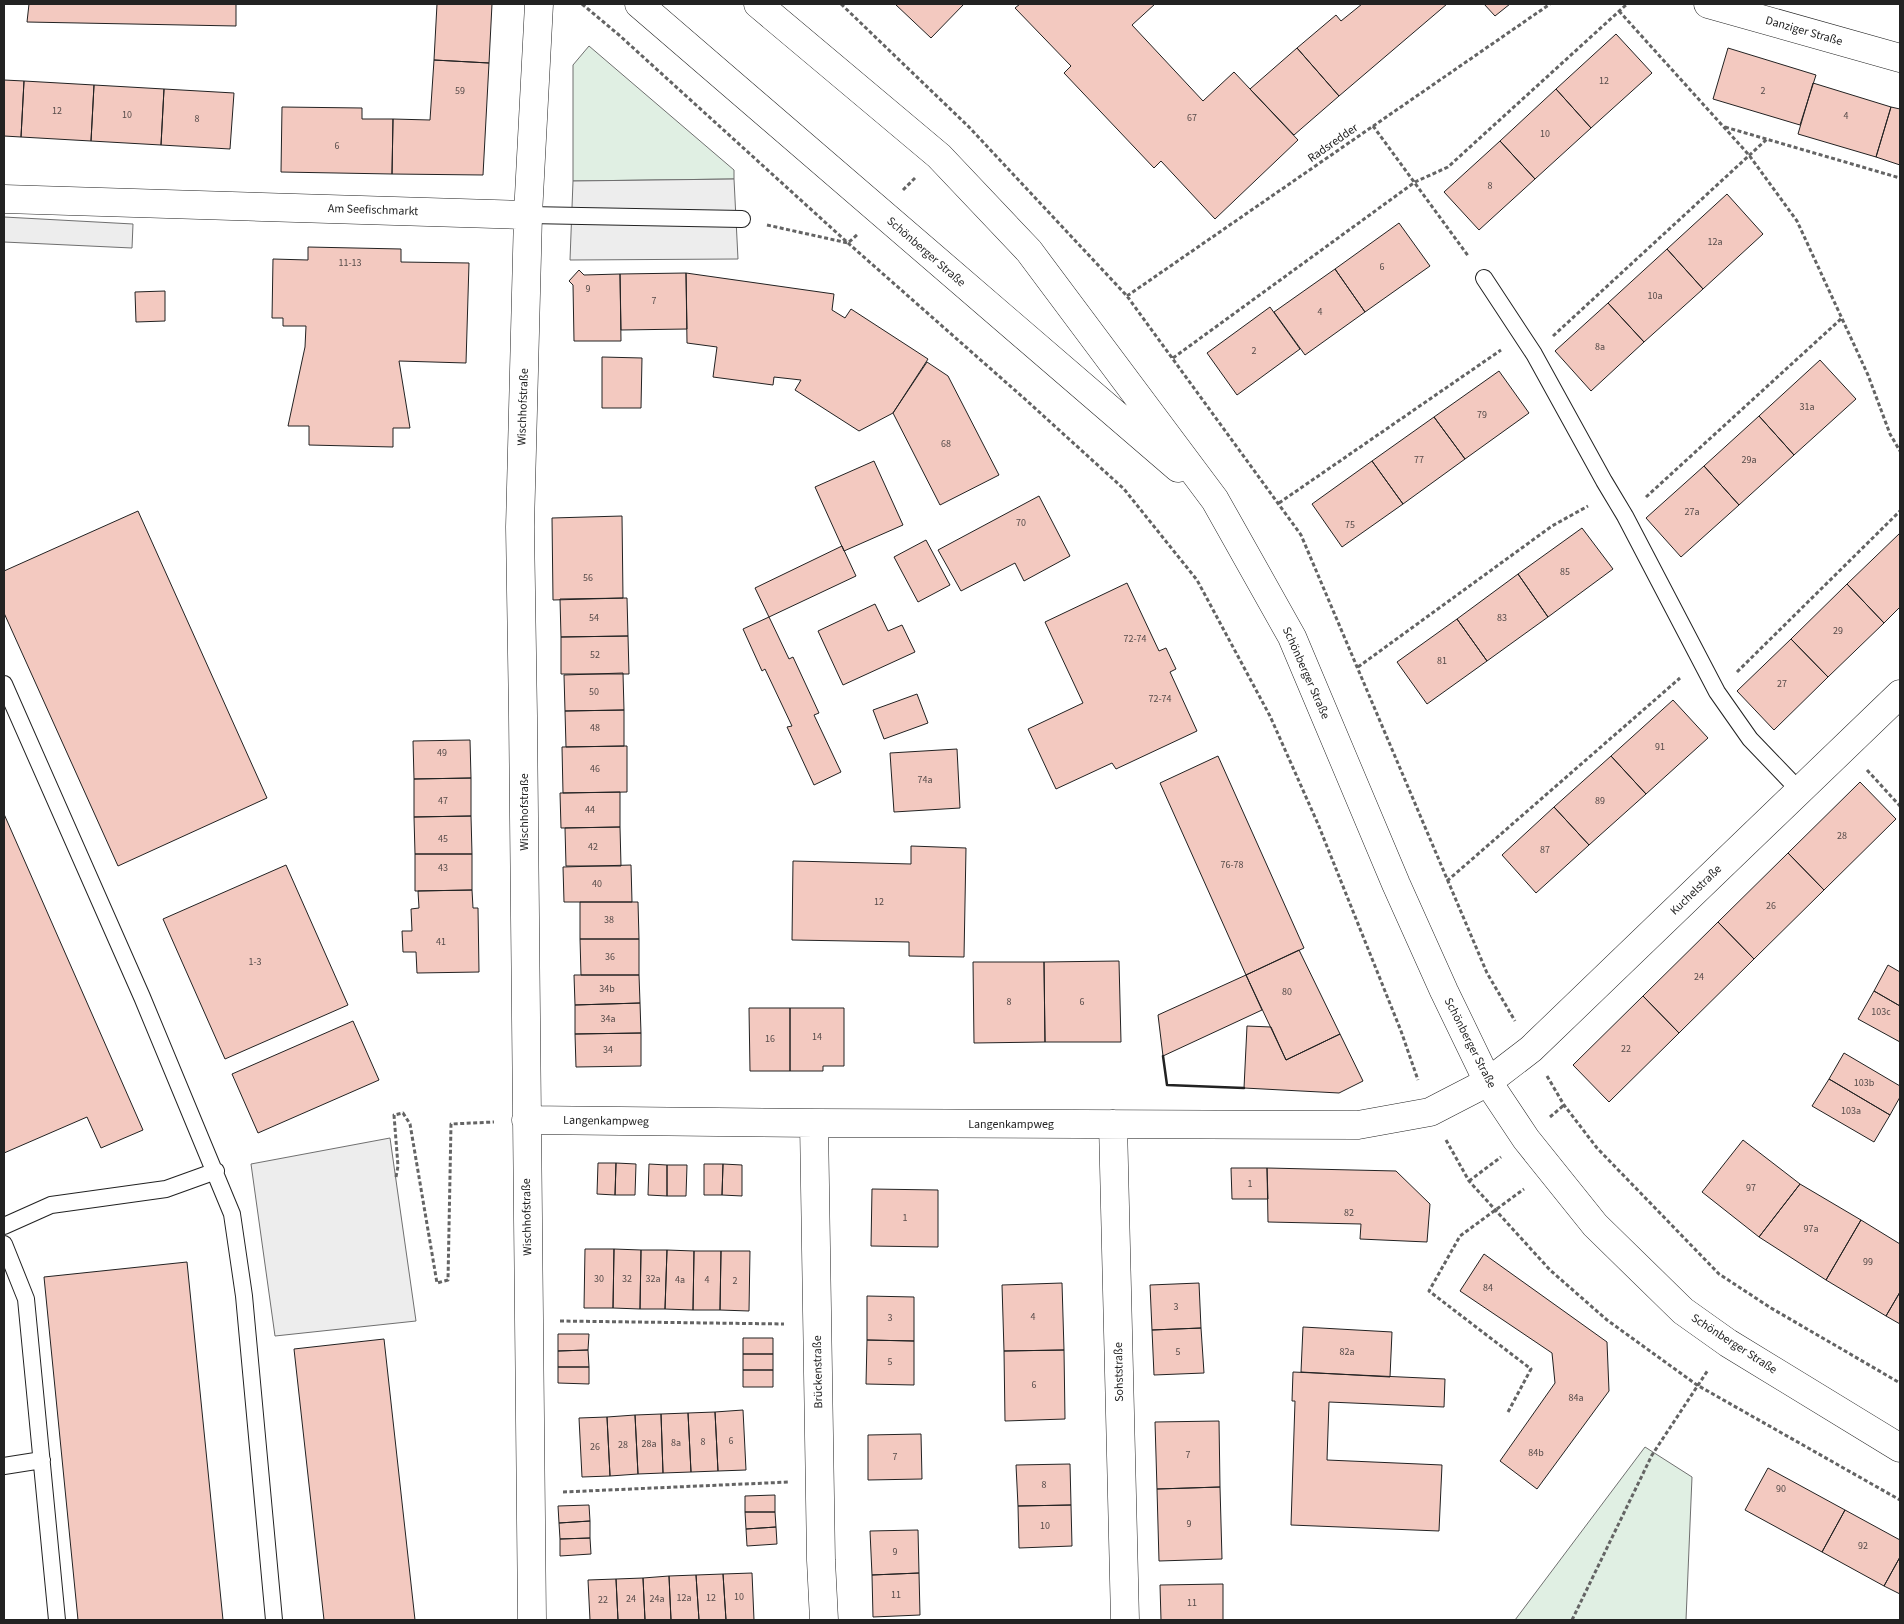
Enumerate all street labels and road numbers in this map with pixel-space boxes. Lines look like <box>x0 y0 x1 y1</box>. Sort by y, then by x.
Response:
street label: Danziger Straße <box>1763 12 1845 50</box>
street label: Radsredder <box>1304 119 1362 167</box>
street label: Am Seefischmarkt <box>327 200 419 220</box>
street label: Schönberger Straße <box>883 213 969 291</box>
street label: Wischhofstraße <box>513 368 533 446</box>
street label: Schönberger Straße <box>1278 624 1334 722</box>
street label: Wischhofstraße <box>516 773 533 851</box>
street label: Kuchelstraße <box>1666 861 1726 919</box>
street label: Schönberger Straße <box>1440 995 1500 1091</box>
street label: Langenkampweg <box>563 1112 649 1130</box>
street label: Langenkampweg <box>968 1116 1054 1133</box>
street label: Wischhofstraße <box>518 1178 536 1256</box>
street label: Schönberger Straße <box>1688 1310 1780 1378</box>
street label: Brückenstraße <box>809 1335 827 1409</box>
street label: Sohststraße <box>1110 1342 1128 1402</box>

